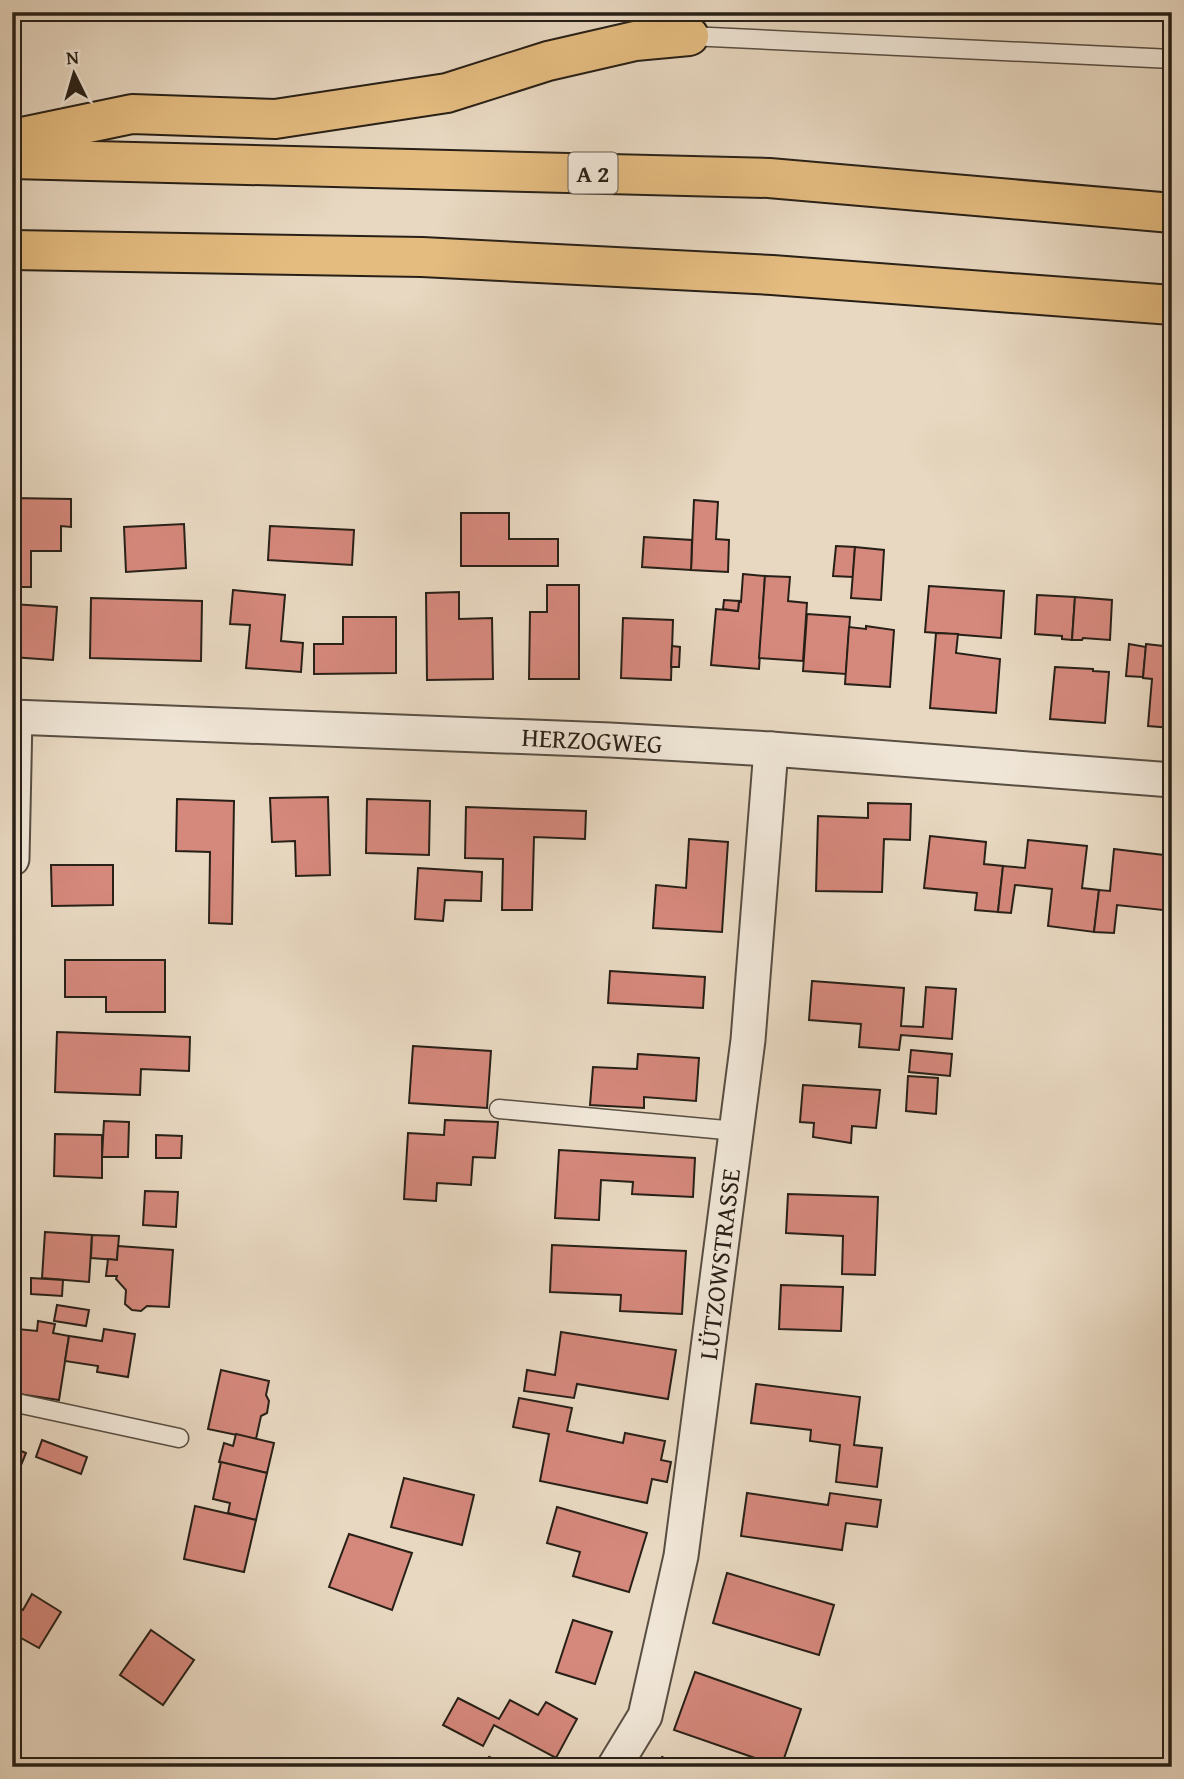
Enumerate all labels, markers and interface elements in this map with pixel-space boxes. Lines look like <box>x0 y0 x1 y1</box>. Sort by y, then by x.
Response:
north arrow <box>38 38 108 108</box>
text: N <box>65 43 80 72</box>
road number: A 2 <box>568 153 618 194</box>
street label: HERZOGWEG <box>521 717 663 763</box>
street label: LÜTZOWSTRASSE <box>688 1166 750 1362</box>

